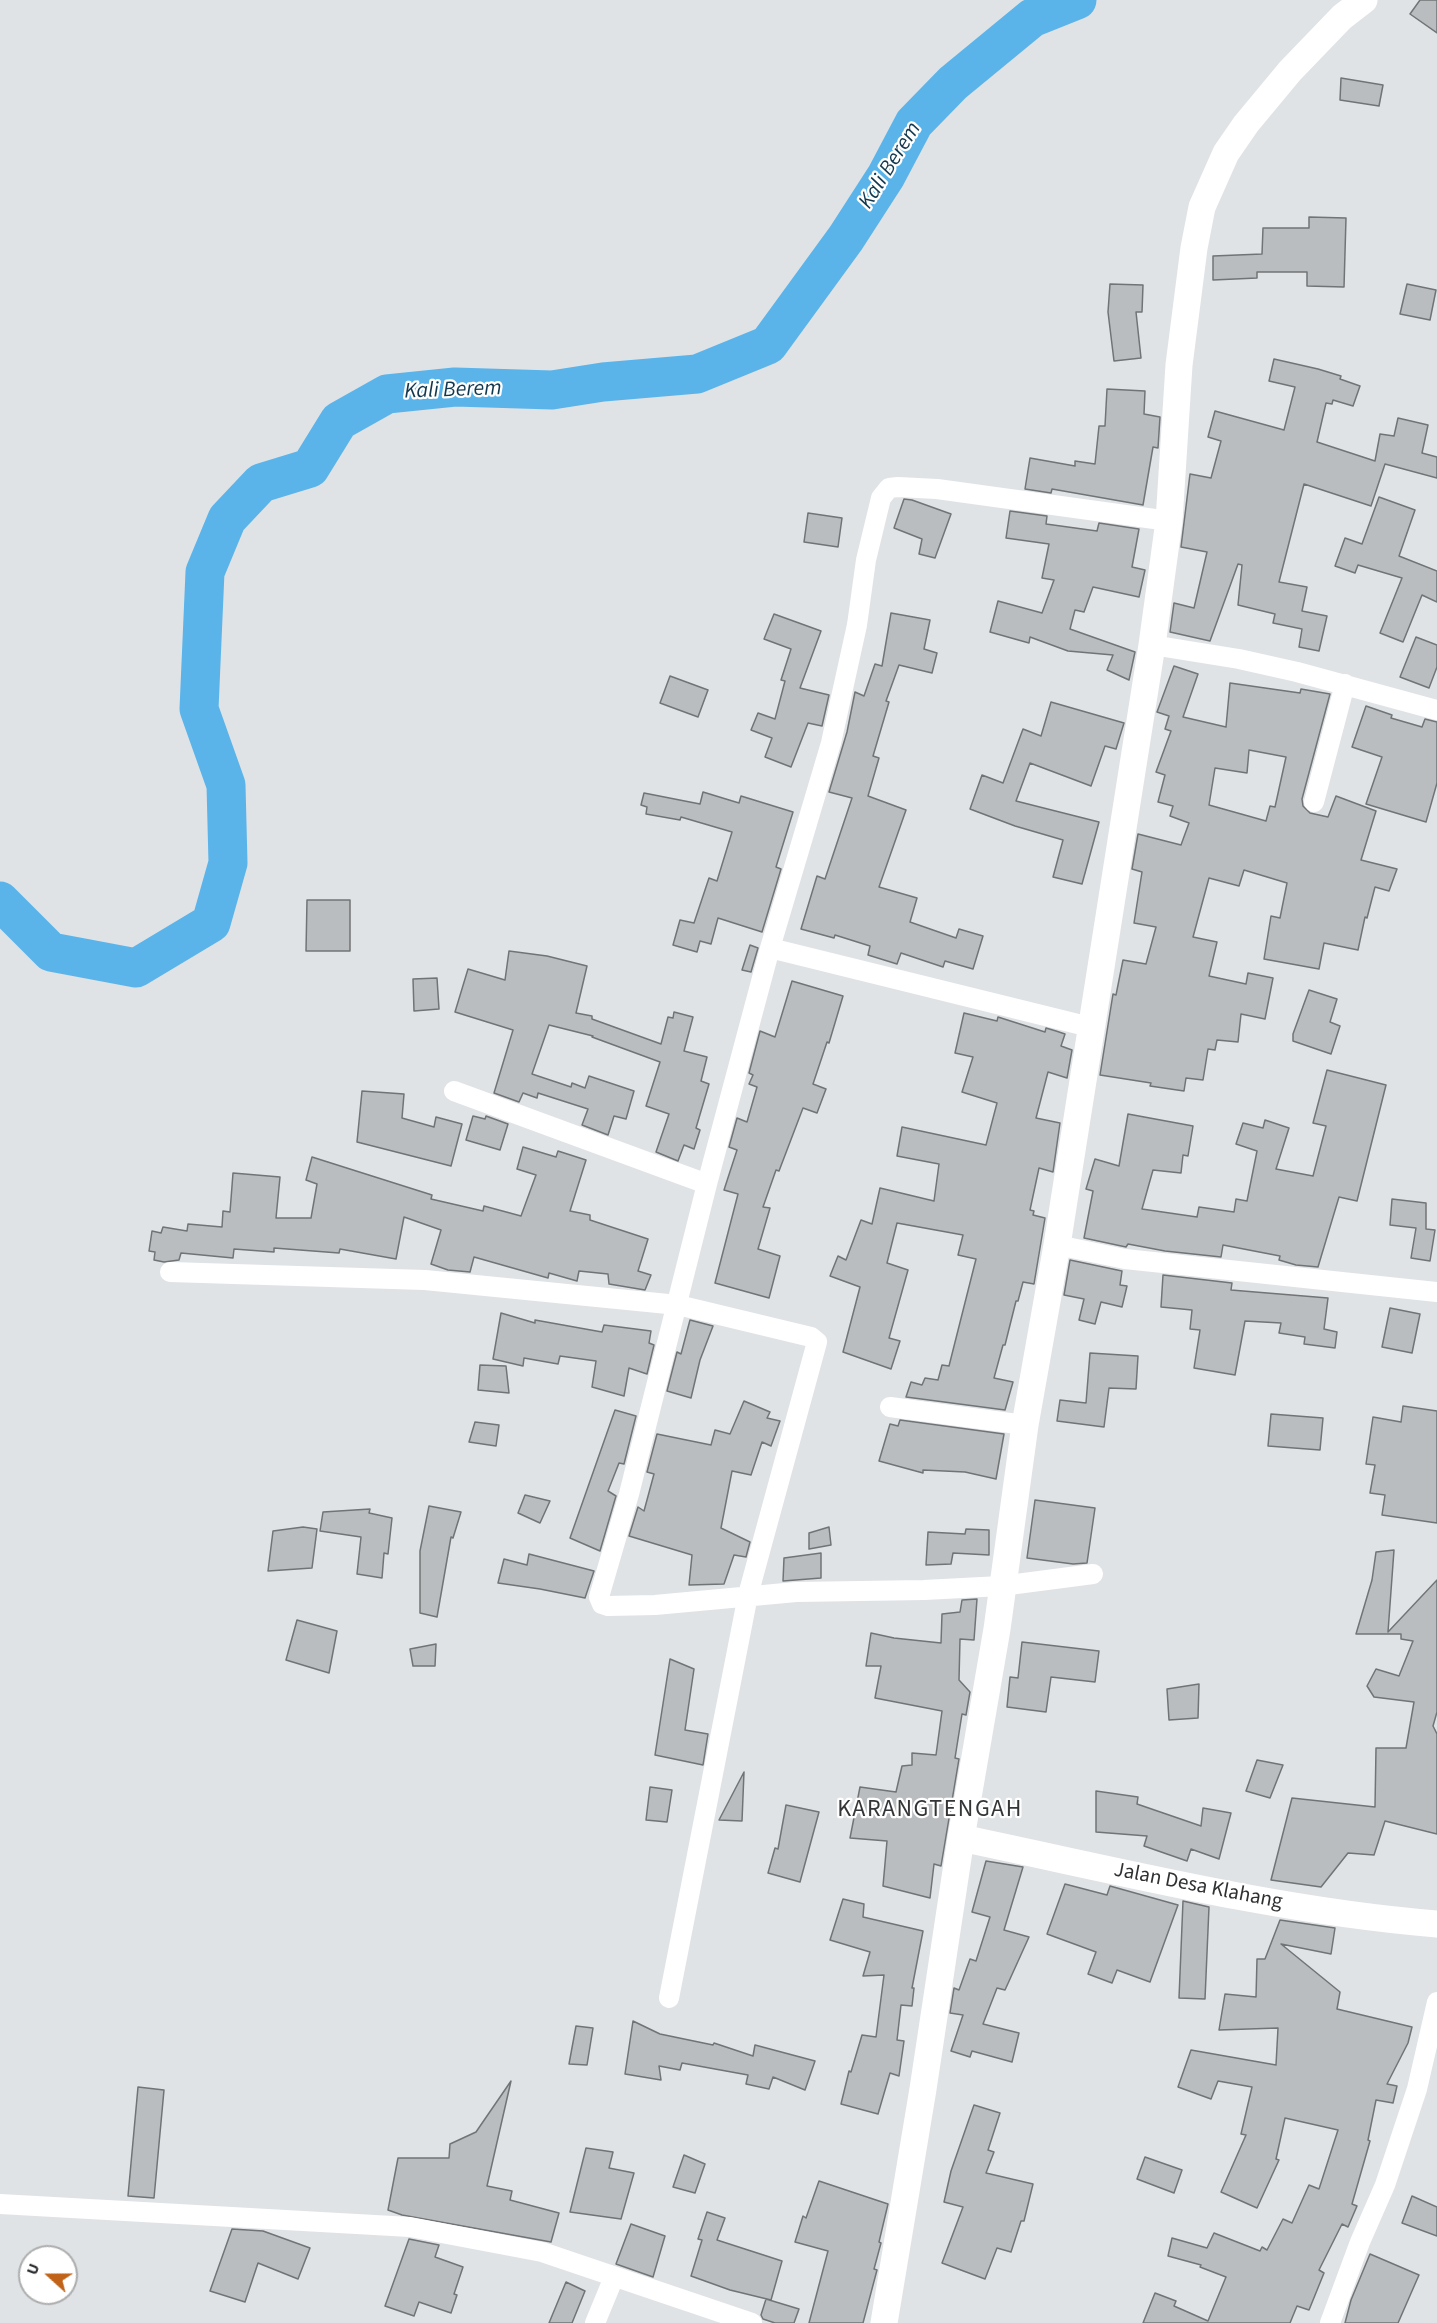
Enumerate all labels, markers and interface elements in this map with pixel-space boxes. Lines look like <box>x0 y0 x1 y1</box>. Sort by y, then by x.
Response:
water label: Kali Berem <box>854 118 928 214</box>
water label: Kali Berem <box>404 376 502 406</box>
district label: KARANGTENGAH <box>837 1797 1023 1825</box>
street label: Jalan Desa Klahang <box>1111 1858 1285 1916</box>
north arrow <box>18 2245 78 2305</box>
text: U <box>21 2260 45 2278</box>

